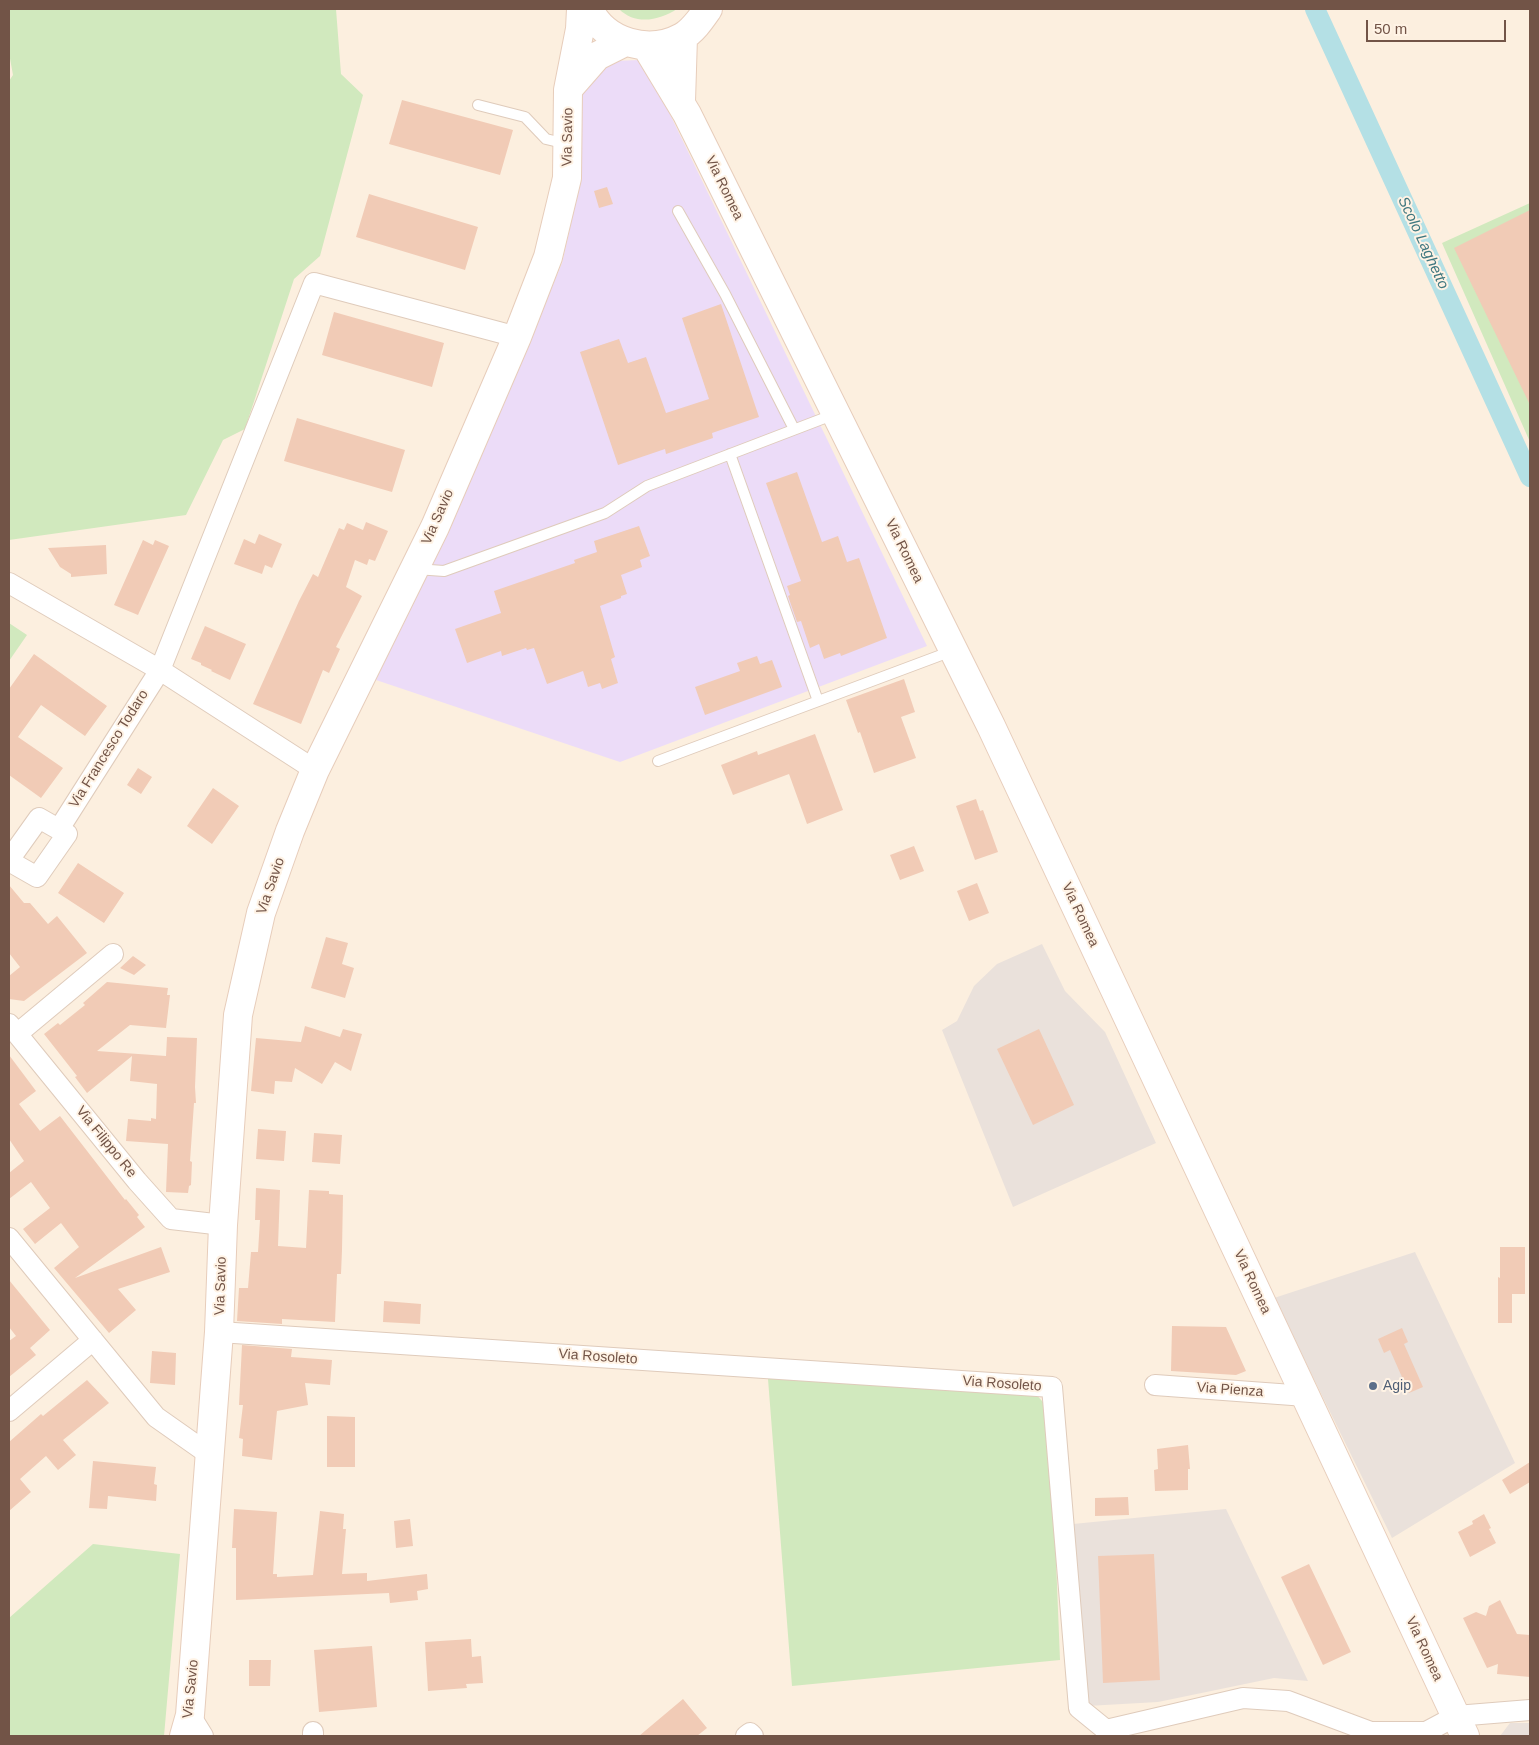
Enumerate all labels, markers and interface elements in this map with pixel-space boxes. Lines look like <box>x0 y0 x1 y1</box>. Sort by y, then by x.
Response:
scale bar <box>1369 10 1509 42</box>
text: 50 m <box>1374 20 1407 37</box>
street label: Via Savio <box>559 107 577 167</box>
street label: Via Romea <box>701 153 747 223</box>
water label: Scolo Laghetto <box>1394 194 1452 292</box>
street label: Via Savio <box>418 487 458 547</box>
street label: Via Romea <box>881 516 927 586</box>
street label: Via Francesco Todaro <box>66 687 152 811</box>
street label: Via Savio <box>253 855 289 917</box>
street label: Via Romea <box>1058 880 1102 950</box>
street label: Via Filippo Re <box>72 1103 140 1181</box>
street label: Via Romea <box>1230 1247 1274 1317</box>
street label: Via Savio <box>212 1256 230 1316</box>
street label: Via Rosoleto <box>558 1346 638 1368</box>
street label: Via Rosoleto <box>962 1373 1042 1395</box>
place label: Agip <box>1383 1378 1411 1394</box>
street label: Via Pienza <box>1196 1379 1264 1401</box>
marker: Agip <box>1367 1380 1379 1392</box>
street label: Via Romea <box>1402 1614 1446 1684</box>
street label: Via Savio <box>180 1659 202 1719</box>

